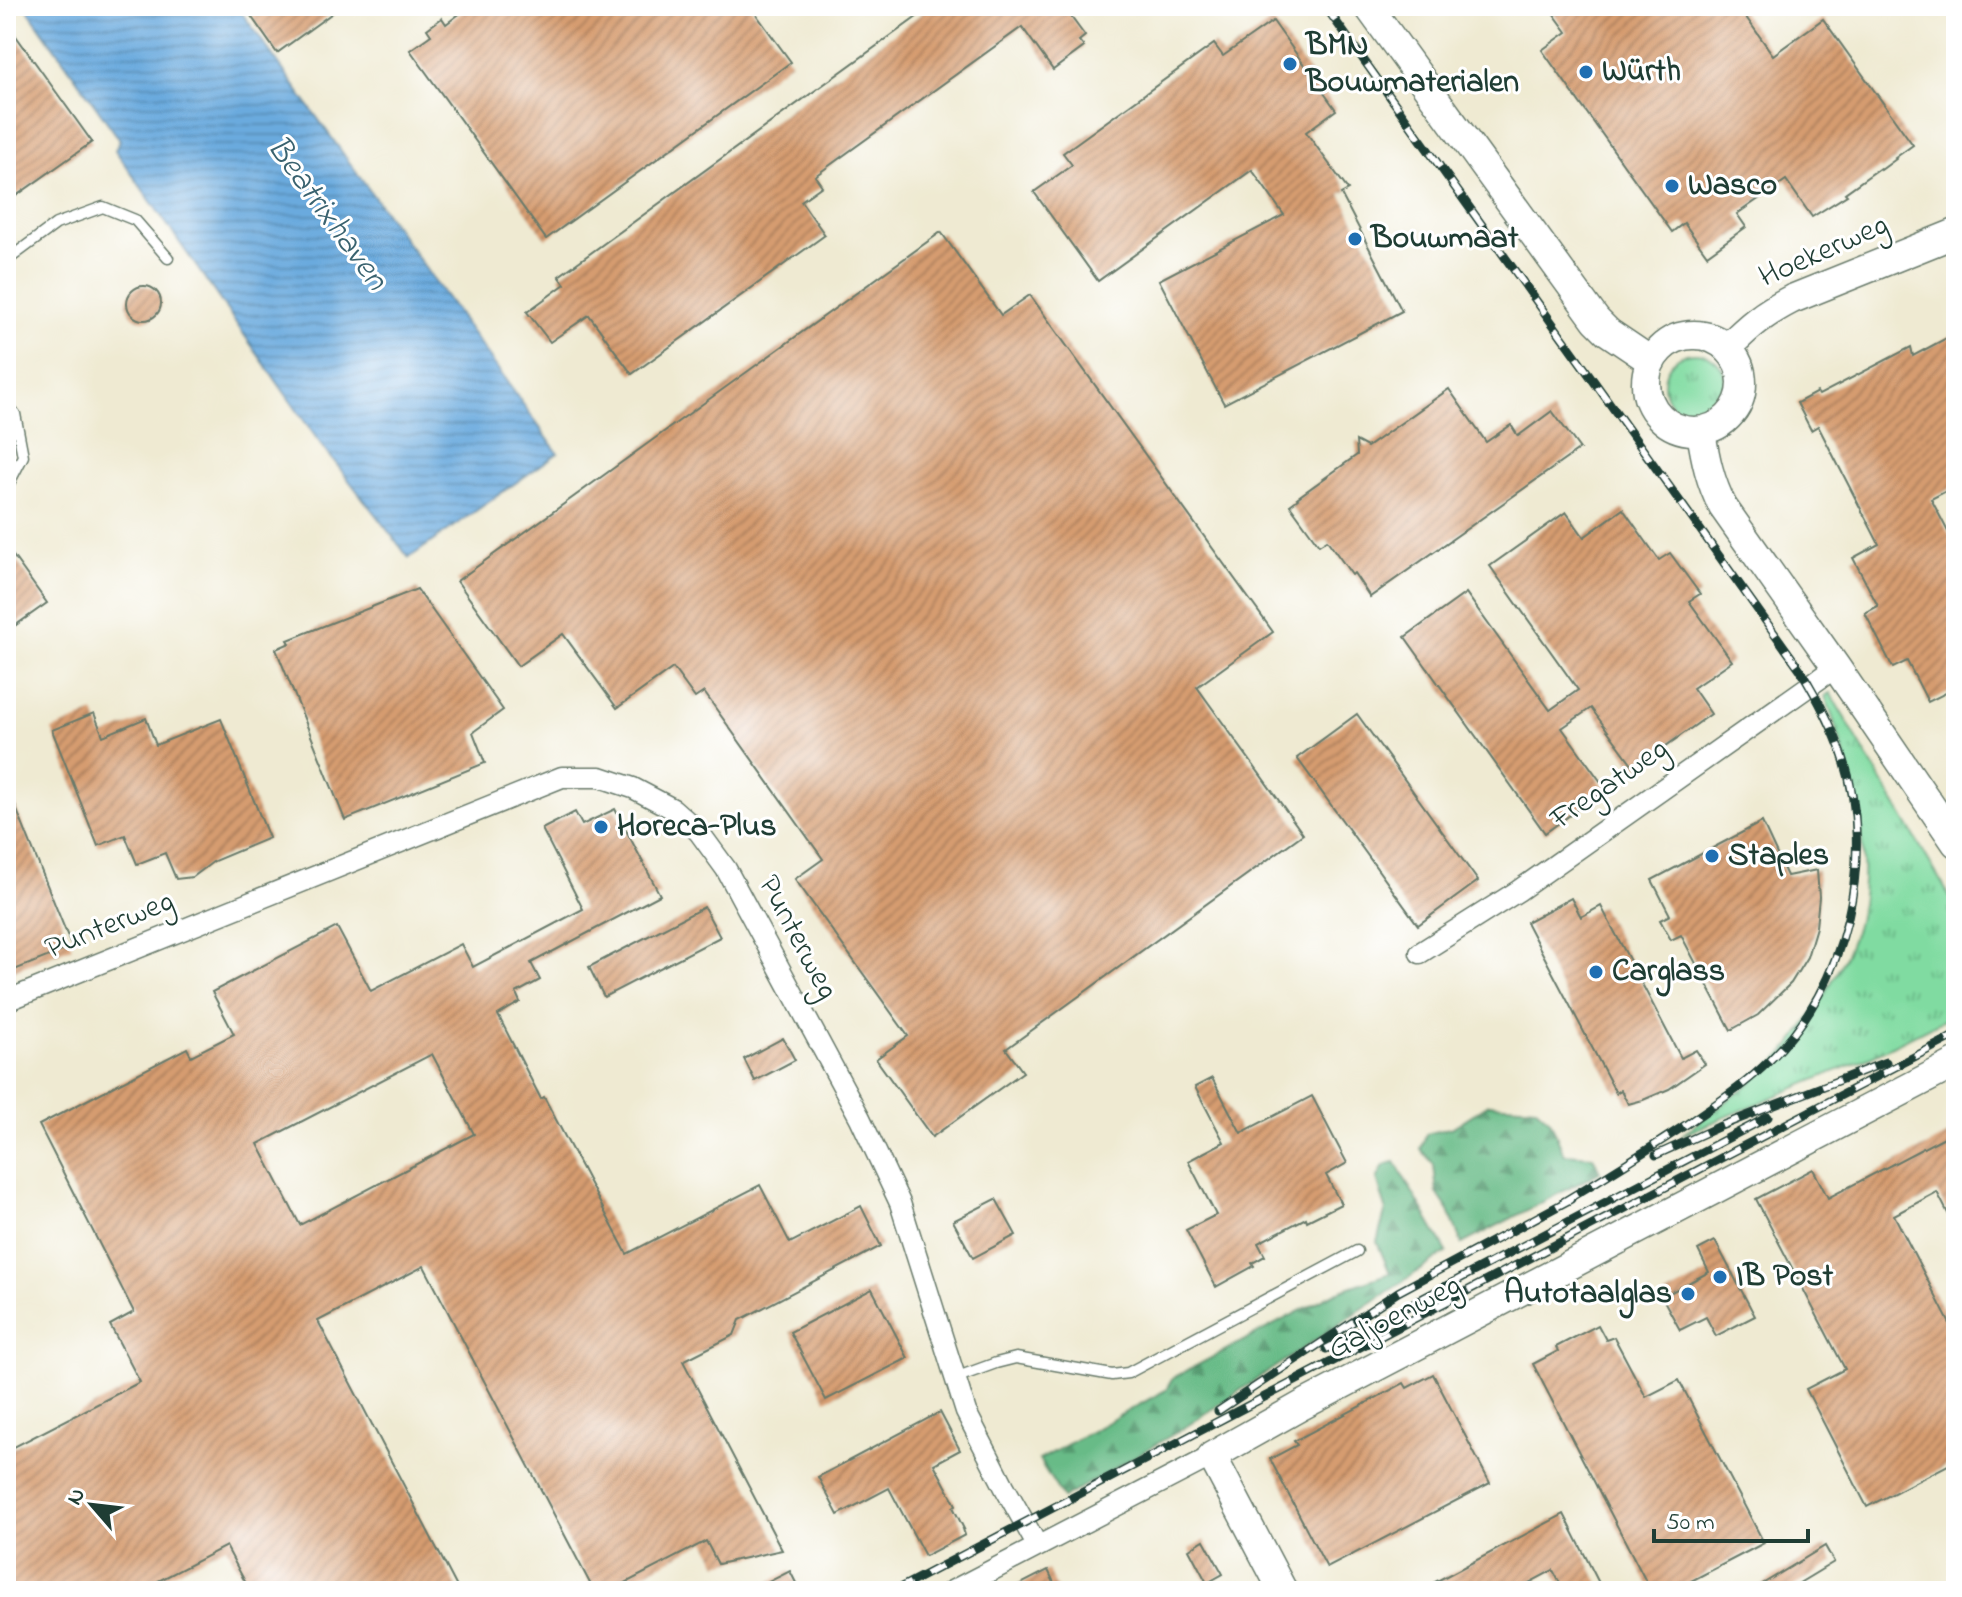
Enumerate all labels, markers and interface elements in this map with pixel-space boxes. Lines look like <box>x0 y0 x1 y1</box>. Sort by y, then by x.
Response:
place label: BMN Bouwmaterialen <box>1304 23 1519 107</box>
place label: Würth <box>1602 49 1681 96</box>
marker: BMN Bouwmaterialen <box>1281 55 1299 73</box>
marker: Würth <box>1577 63 1595 81</box>
water label: Beatrixhaven <box>253 126 400 303</box>
place label: Wasco <box>1688 163 1777 210</box>
marker: Wasco <box>1663 177 1681 195</box>
street label: Hoekerweg <box>1752 203 1896 301</box>
place label: Bouwmaat <box>1369 216 1519 263</box>
marker: Bouwmaat <box>1346 230 1364 248</box>
street label: Fregatweg <box>1541 727 1679 843</box>
place label: Horeca-Plus <box>617 804 776 851</box>
marker: Horeca-Plus <box>592 818 610 836</box>
place label: Staples <box>1728 833 1829 880</box>
marker: Staples <box>1703 847 1721 865</box>
street label: Punterweg <box>744 867 850 1009</box>
street label: Punterweg <box>38 879 182 973</box>
place label: Carglass <box>1612 949 1725 997</box>
marker: Carglass <box>1587 963 1605 981</box>
place label: IB Post <box>1736 1254 1834 1301</box>
street label: Galjoenweg <box>1320 1263 1470 1373</box>
marker: IB Post <box>1711 1268 1729 1286</box>
place label: Autotaalglas <box>1504 1271 1672 1319</box>
marker: Autotaalglas <box>1679 1285 1697 1303</box>
north arrow <box>52 1465 132 1545</box>
text: N <box>59 1483 95 1511</box>
scale bar <box>1654 1493 1808 1543</box>
text: 50 m <box>1666 1506 1715 1541</box>

